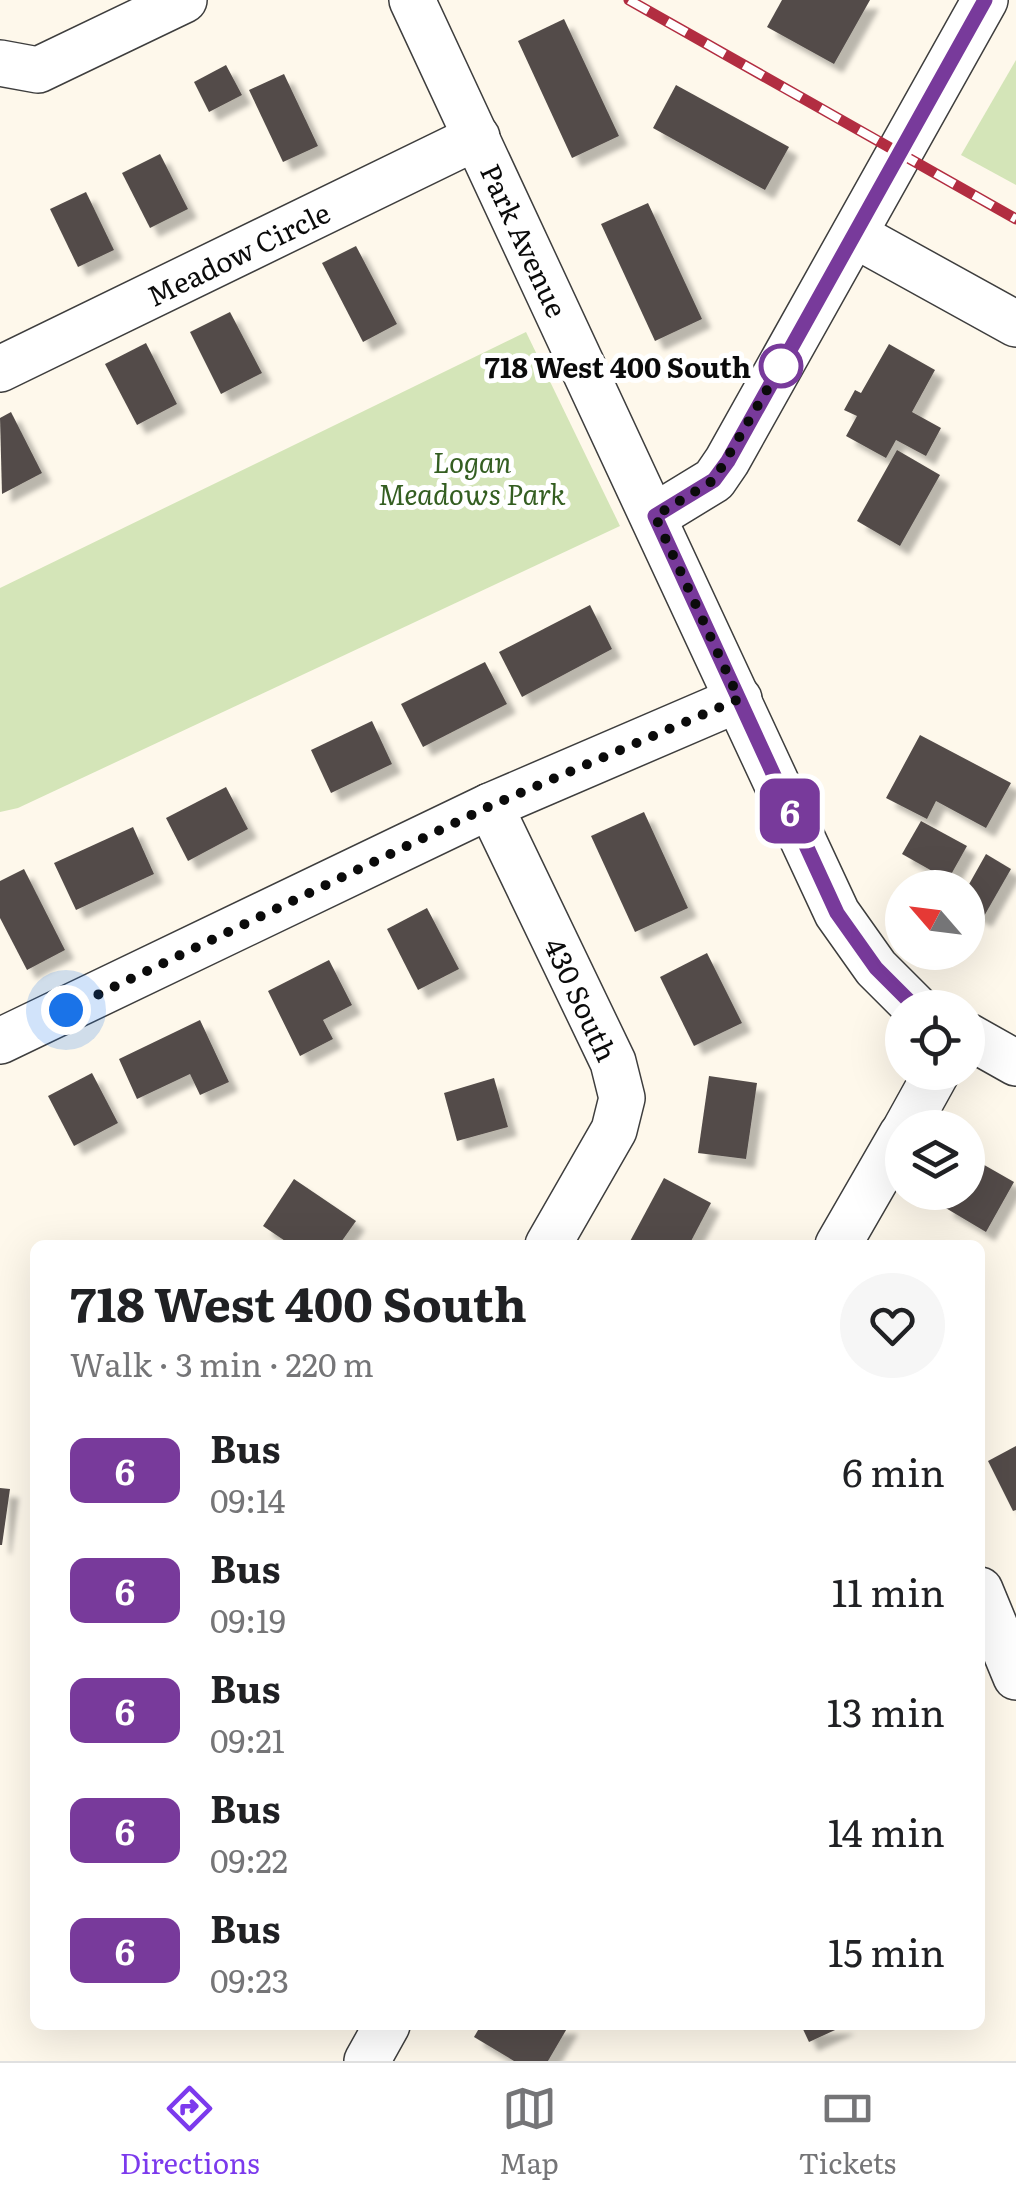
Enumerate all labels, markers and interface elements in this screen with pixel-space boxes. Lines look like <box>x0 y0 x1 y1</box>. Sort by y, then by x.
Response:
street label: Park Avenue <box>471 156 579 324</box>
street label: Meadow Circle <box>139 191 337 315</box>
place label: 718 West 400 South <box>484 345 751 387</box>
marker: 718 West 400 South <box>760 345 802 387</box>
park label: Logan Meadows Park <box>378 440 566 514</box>
line badge: 6 <box>758 778 822 844</box>
text: 6 <box>780 785 800 837</box>
north arrow <box>885 870 985 970</box>
map controls <box>885 870 985 1210</box>
street label: 430 South <box>535 930 629 1068</box>
your location <box>41 985 91 1035</box>
button: locate <box>885 990 985 1090</box>
button: layers <box>885 1110 985 1210</box>
text: 718 West 400 South <box>70 1266 527 1337</box>
button: heart <box>840 1273 945 1378</box>
text: Walk · 3 min · 220 m <box>70 1339 374 1387</box>
text: Bus <box>210 1418 281 1475</box>
text: 6 min <box>842 1442 945 1499</box>
text: 6 <box>115 1444 135 1496</box>
text: 09:14 <box>210 1475 285 1523</box>
text: Bus <box>210 1538 281 1595</box>
text: 11 min <box>832 1562 945 1619</box>
text: 6 <box>115 1564 135 1616</box>
text: 09:19 <box>210 1595 286 1643</box>
text: Bus <box>210 1658 281 1715</box>
text: 13 min <box>827 1682 945 1739</box>
text: 6 <box>115 1684 135 1736</box>
text: 09:21 <box>210 1715 285 1763</box>
text: Bus <box>210 1778 281 1835</box>
text: 14 min <box>828 1802 945 1859</box>
text: 6 <box>115 1804 135 1856</box>
text: 09:22 <box>210 1835 288 1883</box>
text: Bus <box>210 1898 281 1955</box>
text: 15 min <box>828 1922 945 1979</box>
text: 6 <box>115 1924 135 1976</box>
text: 09:23 <box>210 1955 289 2003</box>
tab: Directions <box>120 2081 260 2183</box>
tab: Map <box>499 2081 559 2183</box>
tab: Tickets <box>798 2081 896 2183</box>

